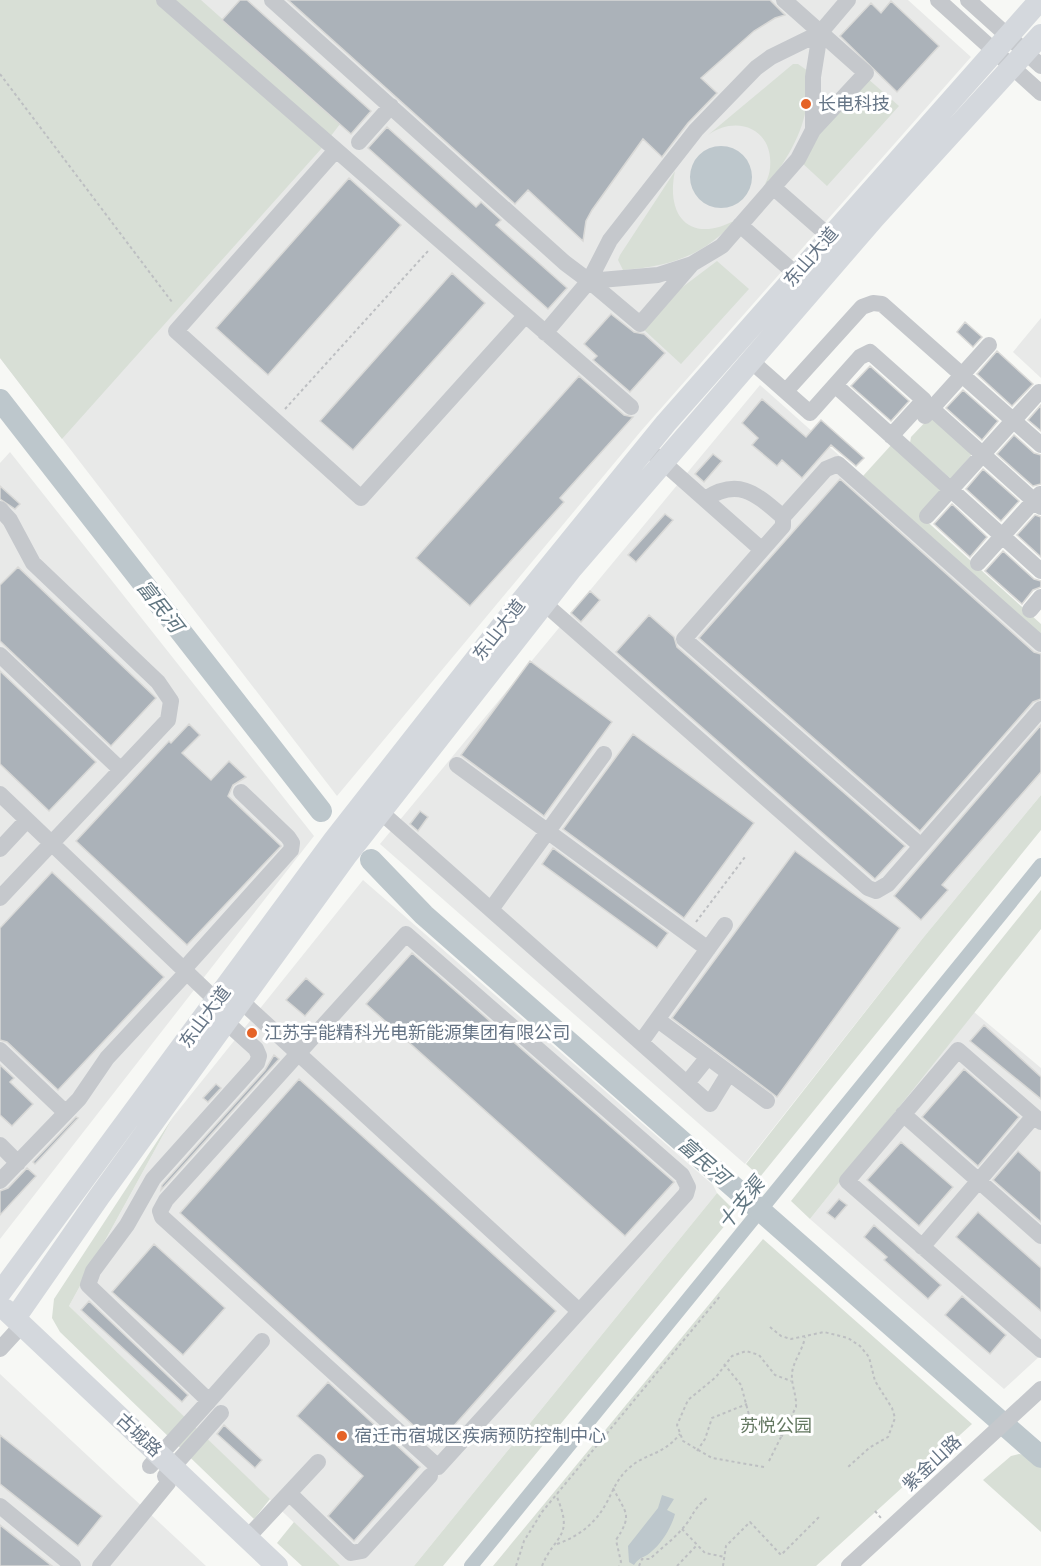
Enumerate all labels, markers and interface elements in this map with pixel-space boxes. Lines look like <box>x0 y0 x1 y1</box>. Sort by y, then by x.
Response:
place label: 长电科技 <box>818 92 890 115</box>
marker: 长电科技 <box>799 97 813 111</box>
street label: 东山大道 <box>778 222 843 291</box>
water label: 富民河 <box>132 574 191 640</box>
street label: 东山大道 <box>467 594 530 665</box>
street label: 东山大道 <box>174 981 235 1052</box>
place label: 江苏宇能精科光电新能源集团有限公司 <box>264 1021 570 1044</box>
marker: 江苏宇能精科光电新能源集团有限公司 <box>245 1026 259 1040</box>
water label: 富民河 <box>673 1132 738 1192</box>
water label: 十支渠 <box>712 1169 771 1234</box>
street label: 古城路 <box>112 1408 167 1461</box>
park label: 苏悦公园 <box>740 1414 812 1437</box>
place label: 宿迁市宿城区疾病预防控制中心 <box>354 1424 606 1447</box>
marker: 宿迁市宿城区疾病预防控制中心 <box>335 1429 349 1443</box>
street label: 紫金山路 <box>897 1430 966 1496</box>

